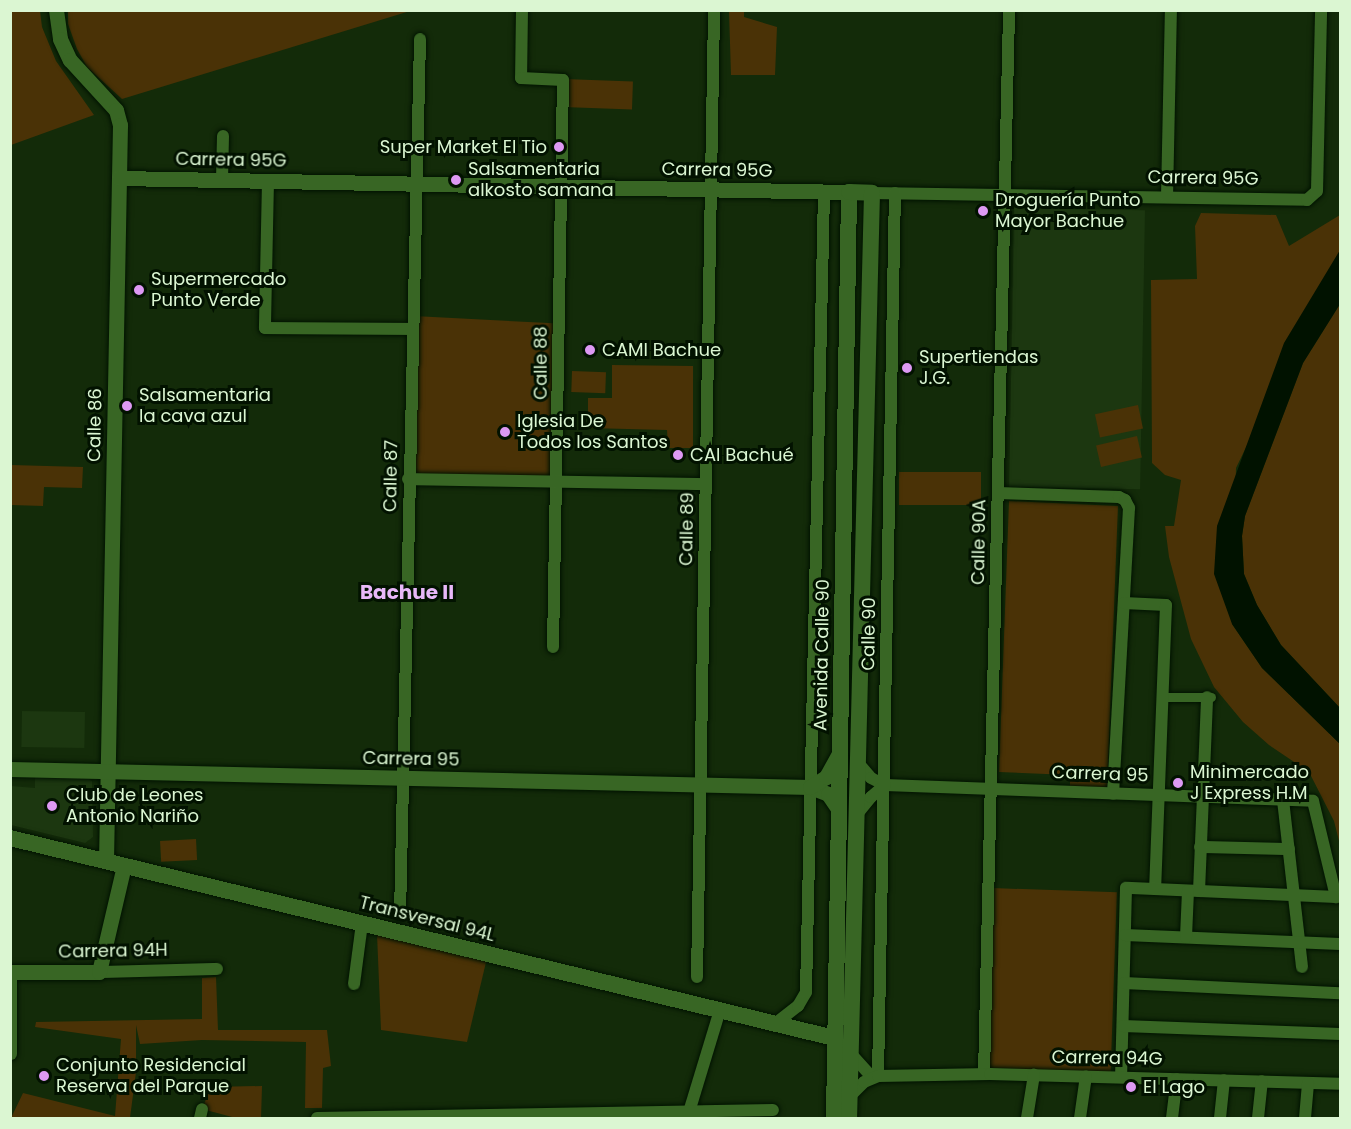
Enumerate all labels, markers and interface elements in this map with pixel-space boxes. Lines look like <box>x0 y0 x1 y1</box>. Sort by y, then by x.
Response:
place label: Super Market El Tio <box>380 136 547 158</box>
marker: Super Market El Tio <box>552 140 566 154</box>
street label: Carrera 95G <box>175 148 287 172</box>
street label: Carrera 95G <box>661 158 773 182</box>
place label: Salsamentaria alkosto samana <box>468 159 614 201</box>
street label: Carrera 95G <box>1147 166 1259 190</box>
marker: Salsamentaria alkosto samana <box>449 173 463 187</box>
place label: Droguería Punto Mayor Bachue <box>995 190 1140 232</box>
marker: Droguería Punto Mayor Bachue <box>976 204 990 218</box>
place label: Supermercado Punto Verde <box>151 269 286 312</box>
marker: Supermercado Punto Verde <box>132 283 146 297</box>
street label: Calle 88 <box>530 326 552 400</box>
place label: CAMI Bachue <box>602 339 721 361</box>
marker: CAMI Bachue <box>583 343 597 357</box>
place label: Supertiendas J.G. <box>919 347 1039 389</box>
marker: Supertiendas J.G. <box>900 361 914 375</box>
place label: Salsamentaria la cava azul <box>139 385 271 428</box>
street label: Calle 86 <box>84 388 106 462</box>
marker: Salsamentaria la cava azul <box>120 399 134 413</box>
place label: Iglesia De Todos los Santos <box>517 411 668 454</box>
marker: Iglesia De Todos los Santos <box>498 425 512 439</box>
street label: Calle 87 <box>380 440 402 512</box>
place label: CAI Bachué <box>690 444 794 466</box>
marker: CAI Bachué <box>671 448 685 462</box>
street label: Calle 89 <box>676 492 698 566</box>
street label: Calle 90A <box>967 499 991 585</box>
street label: Avenida Calle 90 <box>810 579 834 731</box>
district label: Bachue II <box>360 580 454 604</box>
street label: Calle 90 <box>858 597 880 671</box>
street label: Carrera 95 <box>362 747 460 771</box>
street label: Carrera 95 <box>1051 762 1149 786</box>
place label: Minimercado J Express H.M <box>1190 762 1309 804</box>
marker: Minimercado J Express H.M <box>1171 776 1185 790</box>
place label: Club de Leones Antonio Nariño <box>66 785 203 828</box>
marker: Club de Leones Antonio Nariño <box>43 797 61 815</box>
street label: Transversal 94L <box>357 892 497 946</box>
street label: Carrera 94H <box>58 939 168 963</box>
street label: Carrera 94G <box>1051 1046 1163 1070</box>
place label: Conjunto Residencial Reserva del Parque <box>56 1055 246 1098</box>
marker: Conjunto Residencial Reserva del Parque <box>37 1069 51 1083</box>
place label: El Lago <box>1143 1076 1205 1098</box>
marker: El Lago <box>1124 1080 1138 1094</box>

